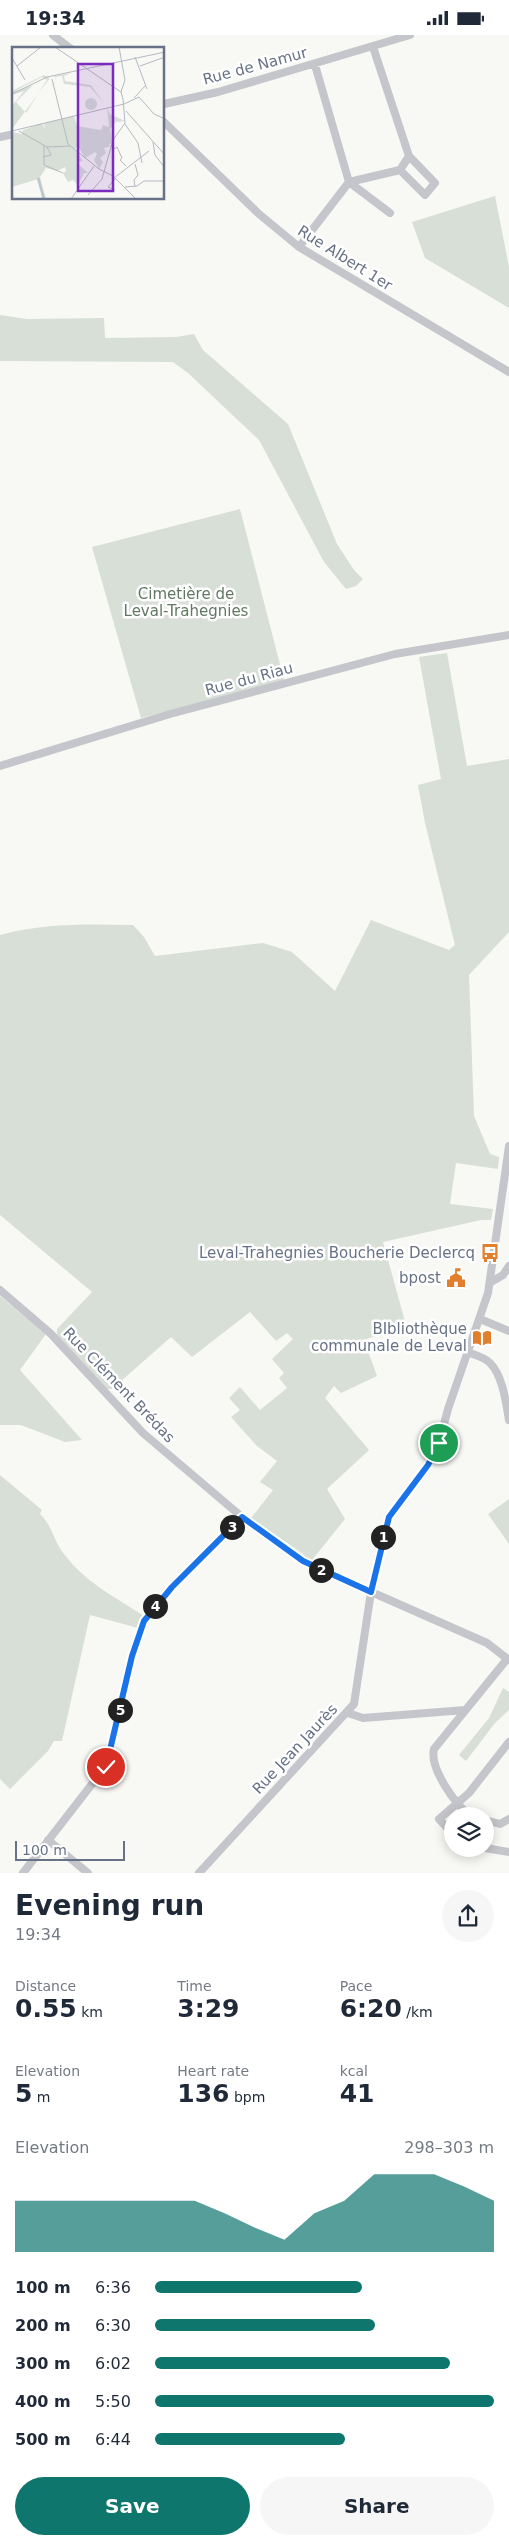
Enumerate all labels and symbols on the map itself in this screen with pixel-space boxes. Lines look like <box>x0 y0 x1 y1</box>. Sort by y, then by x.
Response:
street label: Rue de Namur <box>201 43 310 89</box>
inset map <box>12 47 165 200</box>
street label: Rue Albert 1er <box>294 222 396 295</box>
park label: Cimetière de Leval-Trahegnies <box>124 585 249 620</box>
street label: Rue du Riau <box>203 659 295 699</box>
bus stop icon: Leval-Trahegnies Boucherie Declercq <box>479 1242 501 1264</box>
place label: Leval-Trahegnies Boucherie Declercq <box>199 1244 475 1262</box>
public building icon: bpost <box>445 1267 467 1289</box>
place label: bpost <box>399 1269 441 1287</box>
place label: BIbliothèque communale de Leval <box>311 1320 467 1355</box>
street label: Rue Clément Brédas <box>59 1324 179 1446</box>
library icon: BIbliothèque communale de Leval <box>471 1327 493 1349</box>
pin <box>418 1422 460 1464</box>
pin: 3 <box>220 1515 244 1539</box>
pin: 1 <box>370 1525 396 1549</box>
pin: 2 <box>308 1557 334 1583</box>
pin: 4 <box>142 1593 168 1619</box>
pin: 5 <box>108 1697 132 1723</box>
street label: Rue Jean Jaurès <box>249 1700 341 1798</box>
pin <box>85 1746 127 1788</box>
scale bar <box>15 1837 125 1861</box>

